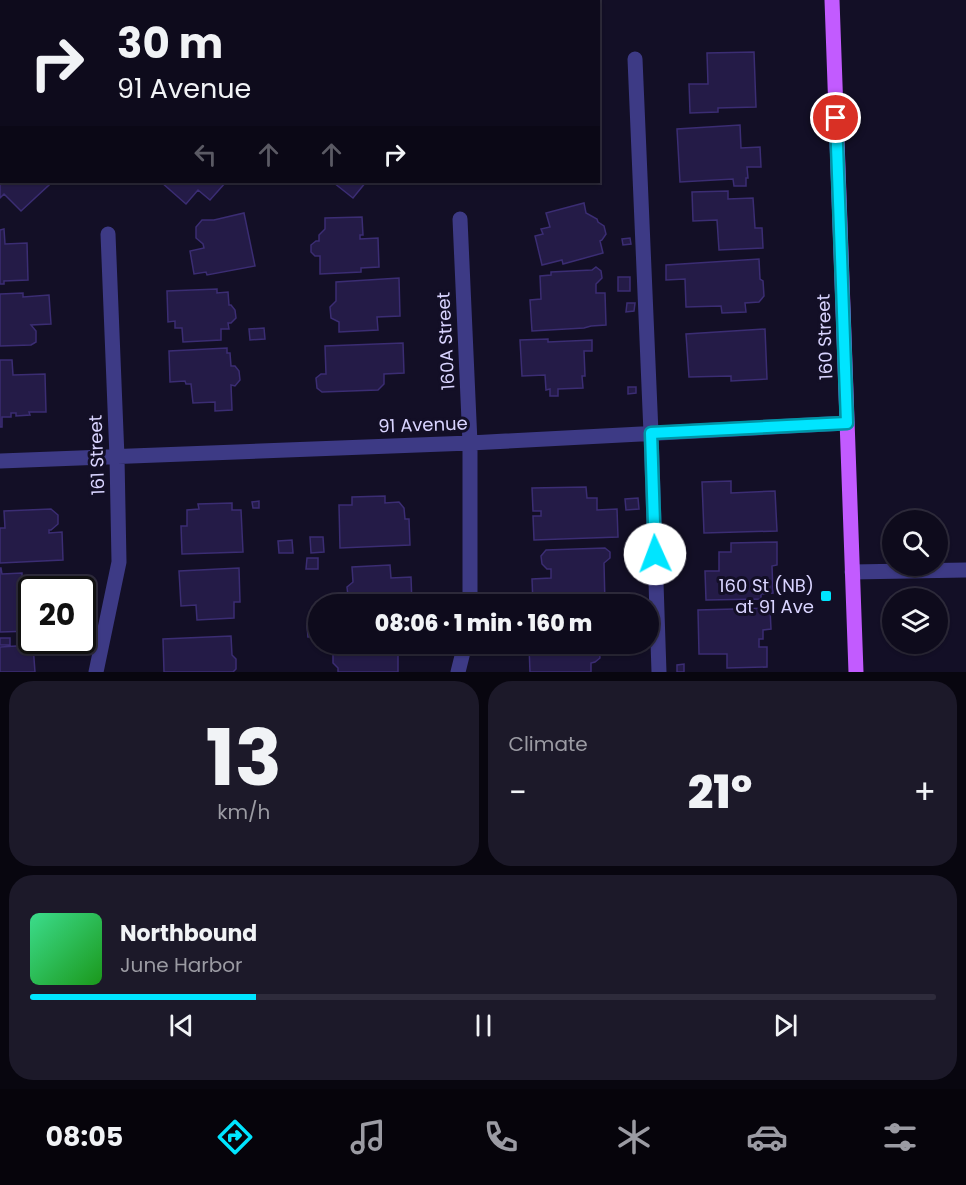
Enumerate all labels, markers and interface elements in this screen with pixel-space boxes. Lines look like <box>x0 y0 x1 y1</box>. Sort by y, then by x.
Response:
text: 30 m <box>117 14 223 73</box>
icon: right <box>18 24 96 102</box>
text: 91 Avenue <box>117 70 251 107</box>
pin <box>810 92 861 143</box>
icon: arrive <box>819 101 852 134</box>
icon: left <box>189 138 222 171</box>
icon: ahead <box>252 138 285 171</box>
icon: ahead <box>315 138 348 171</box>
icon: right <box>378 138 411 171</box>
street label: 160A Street <box>430 291 461 391</box>
street label: 160 Street <box>811 294 838 380</box>
street label: 91 Avenue <box>378 410 468 439</box>
street label: 161 Street <box>83 414 110 496</box>
map controls <box>882 510 948 654</box>
button: search <box>882 510 948 576</box>
position arrow <box>623 522 687 586</box>
place label: 160 St (NB) at 91 Ave <box>719 573 814 619</box>
speed limit sign: 20 <box>18 576 96 654</box>
button: layers <box>882 588 948 654</box>
marker: 160 St (NB) at 91 Ave <box>819 589 833 603</box>
text: 08:06 · 1 min · 160 m <box>375 608 592 639</box>
text: 13 <box>205 703 282 812</box>
text: Climate <box>509 730 588 758</box>
text: 21° <box>688 761 752 824</box>
text: − <box>509 769 527 816</box>
text: + <box>913 769 936 816</box>
text: km/h <box>217 798 270 826</box>
text: Northbound <box>120 918 257 949</box>
text: June Harbor <box>120 951 243 979</box>
icon: previous <box>165 1009 198 1042</box>
icon: pause <box>467 1009 500 1042</box>
icon: next <box>769 1009 802 1042</box>
icon: directions <box>214 1116 256 1158</box>
icon: music <box>347 1116 389 1158</box>
icon: phone <box>480 1116 522 1158</box>
icon: climate <box>613 1116 655 1158</box>
icon: car <box>746 1116 788 1158</box>
icon: filters <box>879 1116 921 1158</box>
text: 08:05 <box>45 1118 123 1155</box>

